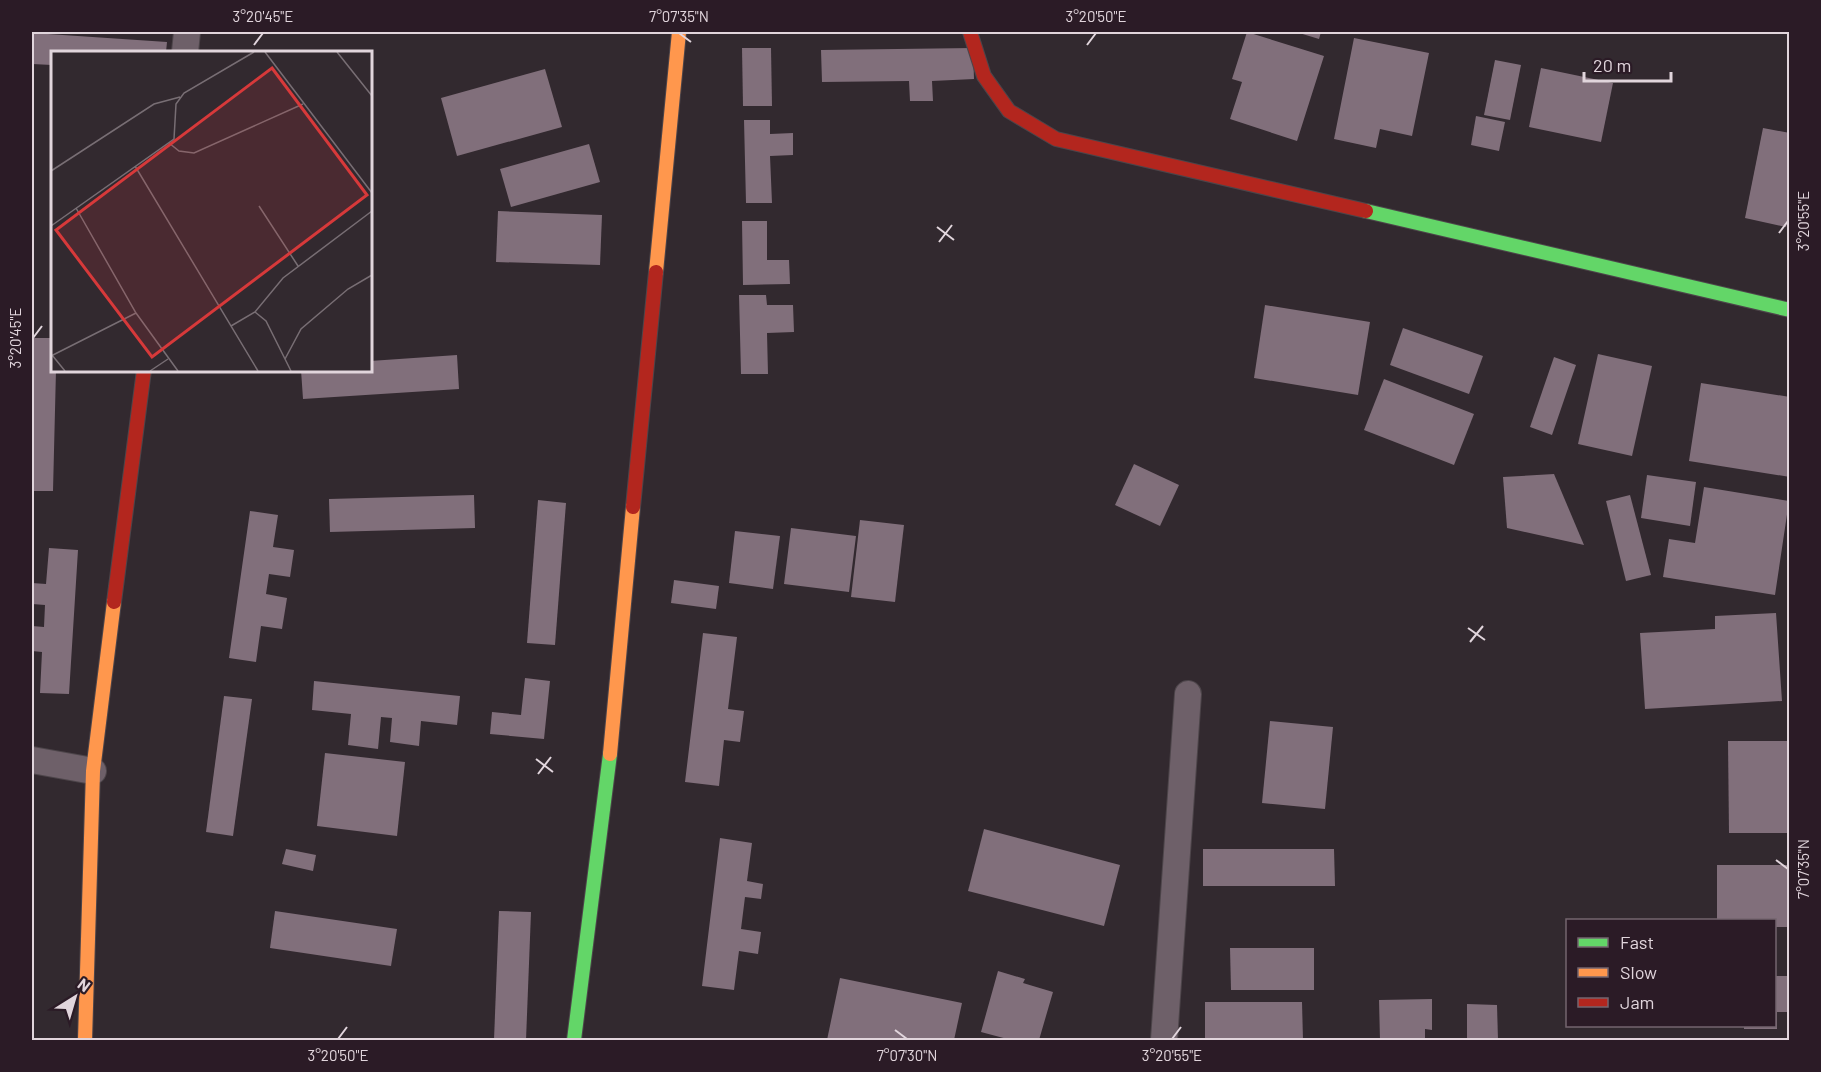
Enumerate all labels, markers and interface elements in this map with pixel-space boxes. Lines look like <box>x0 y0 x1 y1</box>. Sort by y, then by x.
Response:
text: 3°20'45"E <box>233 7 293 25</box>
text: 7°07'35"N <box>649 7 709 25</box>
text: 3°20'50"E <box>1065 7 1127 25</box>
scale bar <box>1584 45 1671 83</box>
inset map <box>51 51 372 372</box>
text: 20 m <box>1593 54 1631 76</box>
text: 3°20'55"E <box>1794 191 1812 251</box>
text: 3°20'45"E <box>6 308 24 368</box>
text: 7°07'35"N <box>1794 839 1812 899</box>
legend <box>1566 919 1776 1027</box>
text: Fast <box>1620 931 1654 953</box>
text: Slow <box>1620 961 1657 983</box>
north arrow <box>45 967 105 1027</box>
text: N <box>74 974 94 995</box>
text: Jam <box>1620 991 1654 1013</box>
text: 3°20'50"E <box>307 1046 369 1064</box>
text: 7°07'30"N <box>877 1046 937 1064</box>
text: 3°20'55"E <box>1142 1046 1202 1064</box>

